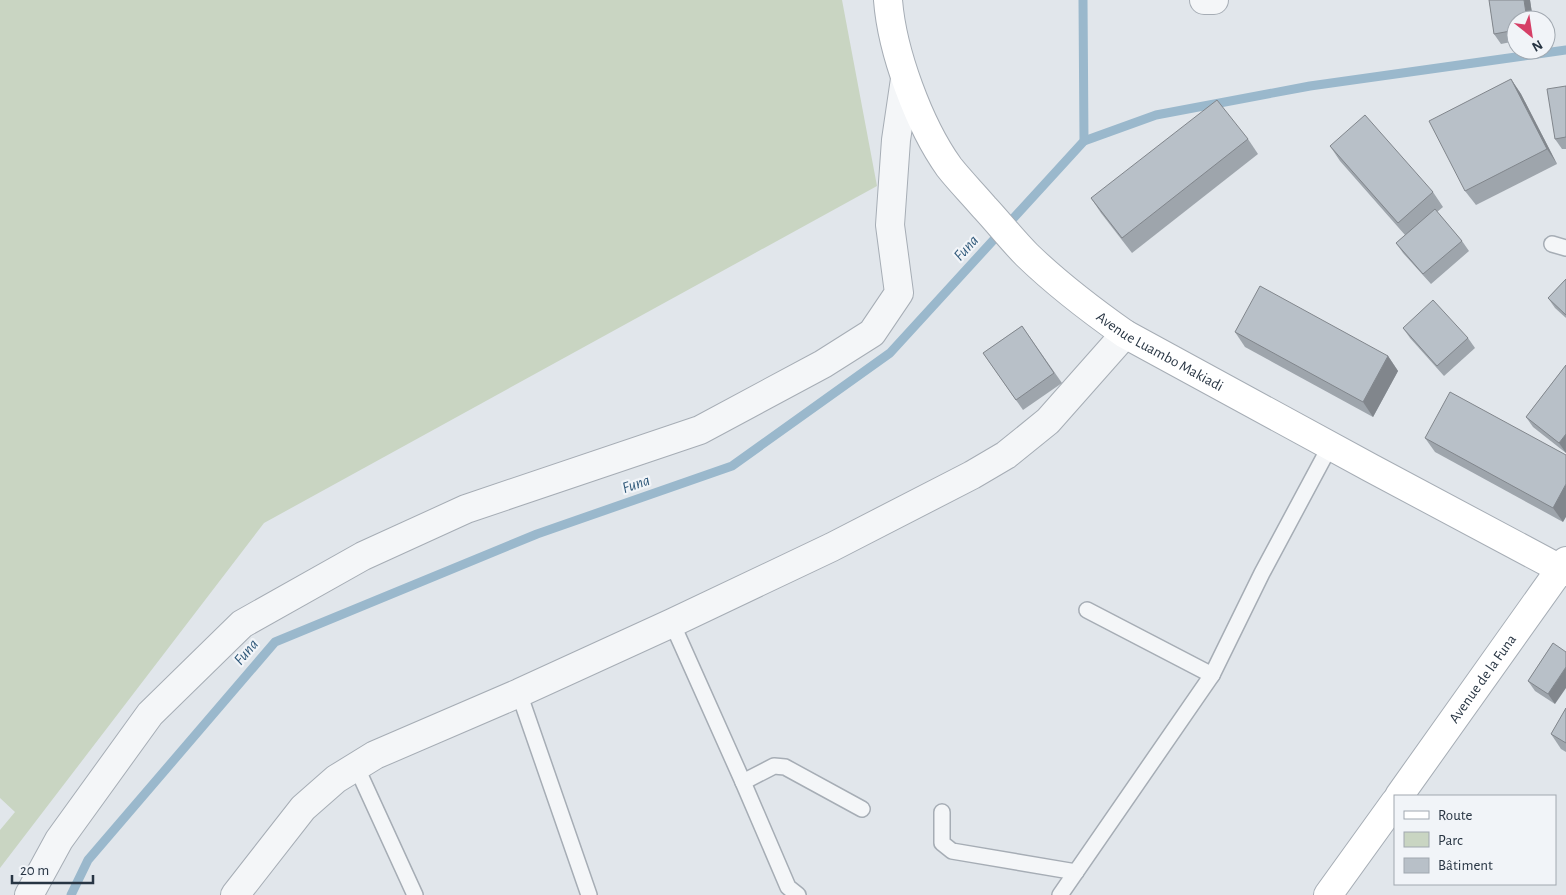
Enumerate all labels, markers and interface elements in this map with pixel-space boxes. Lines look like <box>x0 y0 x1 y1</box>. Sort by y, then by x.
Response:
north arrow <box>1506 10 1556 60</box>
text: N <box>1529 37 1545 54</box>
water label: Funa <box>951 232 981 264</box>
street label: Avenue Luambo Makiadi <box>1094 309 1226 394</box>
water label: Funa <box>620 472 652 496</box>
street label: Avenue de la Funa <box>1446 632 1519 726</box>
water label: Funa <box>231 636 261 668</box>
legend <box>1394 795 1556 885</box>
text: Route <box>1438 808 1472 823</box>
text: Parc <box>1438 833 1463 848</box>
scale bar <box>12 852 94 884</box>
text: Bâtiment <box>1438 858 1493 873</box>
text: 20 m <box>20 863 49 878</box>

